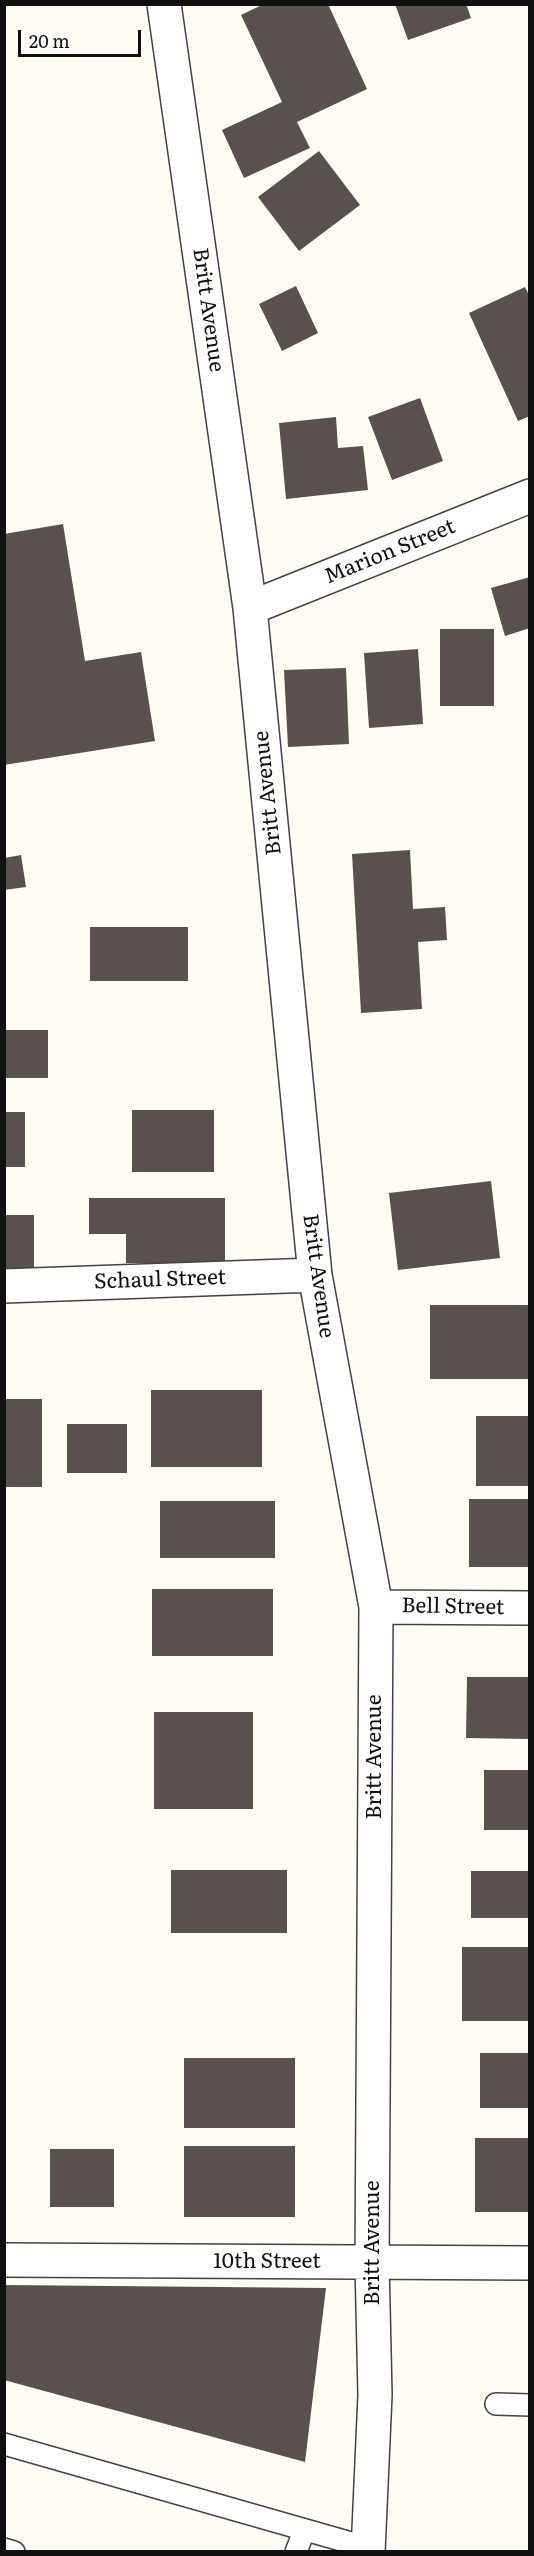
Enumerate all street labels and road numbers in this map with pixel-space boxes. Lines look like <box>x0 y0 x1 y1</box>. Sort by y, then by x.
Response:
street label: Britt Avenue <box>187 246 229 374</box>
street label: Marion Street <box>321 514 459 590</box>
street label: Britt Avenue <box>249 729 287 857</box>
street label: Britt Avenue <box>297 1212 339 1340</box>
street label: Schaul Street <box>93 1265 227 1295</box>
street label: Bell Street <box>401 1594 505 1620</box>
street label: Britt Avenue <box>362 1694 388 1820</box>
street label: Britt Avenue <box>360 2180 386 2306</box>
street label: 10th Street <box>213 2249 321 2275</box>

